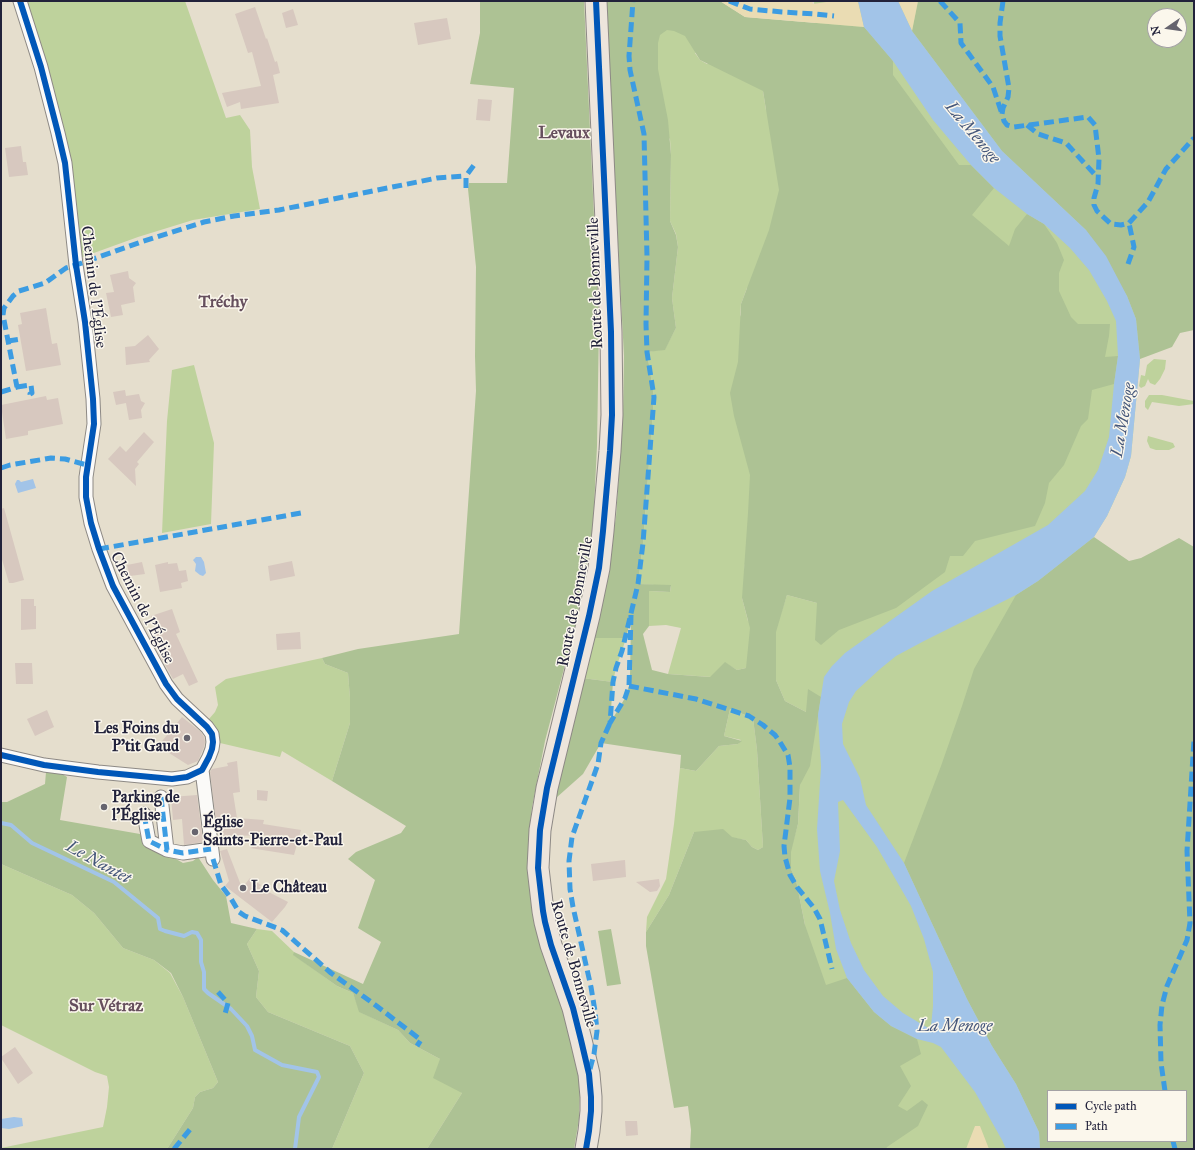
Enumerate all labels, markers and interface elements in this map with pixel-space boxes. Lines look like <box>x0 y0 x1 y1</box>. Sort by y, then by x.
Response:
north arrow <box>1147 8 1187 48</box>
text: N <box>1148 25 1163 37</box>
water label: La Menoge <box>940 98 1004 168</box>
district label: Levaux <box>538 124 590 144</box>
street label: Route de Bonneville <box>584 217 608 349</box>
street label: Chemin de l'Église <box>76 225 110 349</box>
district label: Tréchy <box>199 293 247 313</box>
water label: La Menoge <box>1107 381 1141 459</box>
street label: Route de Bonneville <box>554 535 598 669</box>
street label: Chemin de l'Église <box>106 549 178 667</box>
place label: Les Foins du P'tit Gaud <box>94 719 179 757</box>
marker: Les Foins du P'tit Gaud <box>182 733 192 743</box>
place label: Parking de l'Église <box>112 788 180 826</box>
marker: Parking de l'Église <box>99 802 109 812</box>
place label: Église Saints-Pierre-et-Paul <box>203 813 343 851</box>
marker: Église Saints-Pierre-et-Paul <box>190 827 200 837</box>
water label: Le Nantet <box>62 837 134 889</box>
place label: Le Château <box>251 878 327 898</box>
marker: Le Château <box>238 883 248 893</box>
street label: Route de Bonneville <box>546 898 600 1030</box>
district label: Sur Vétraz <box>69 997 143 1017</box>
water label: La Menoge <box>918 1017 992 1037</box>
legend <box>1047 1090 1187 1142</box>
text: Cycle path <box>1085 1099 1137 1113</box>
text: Path <box>1085 1119 1108 1133</box>

